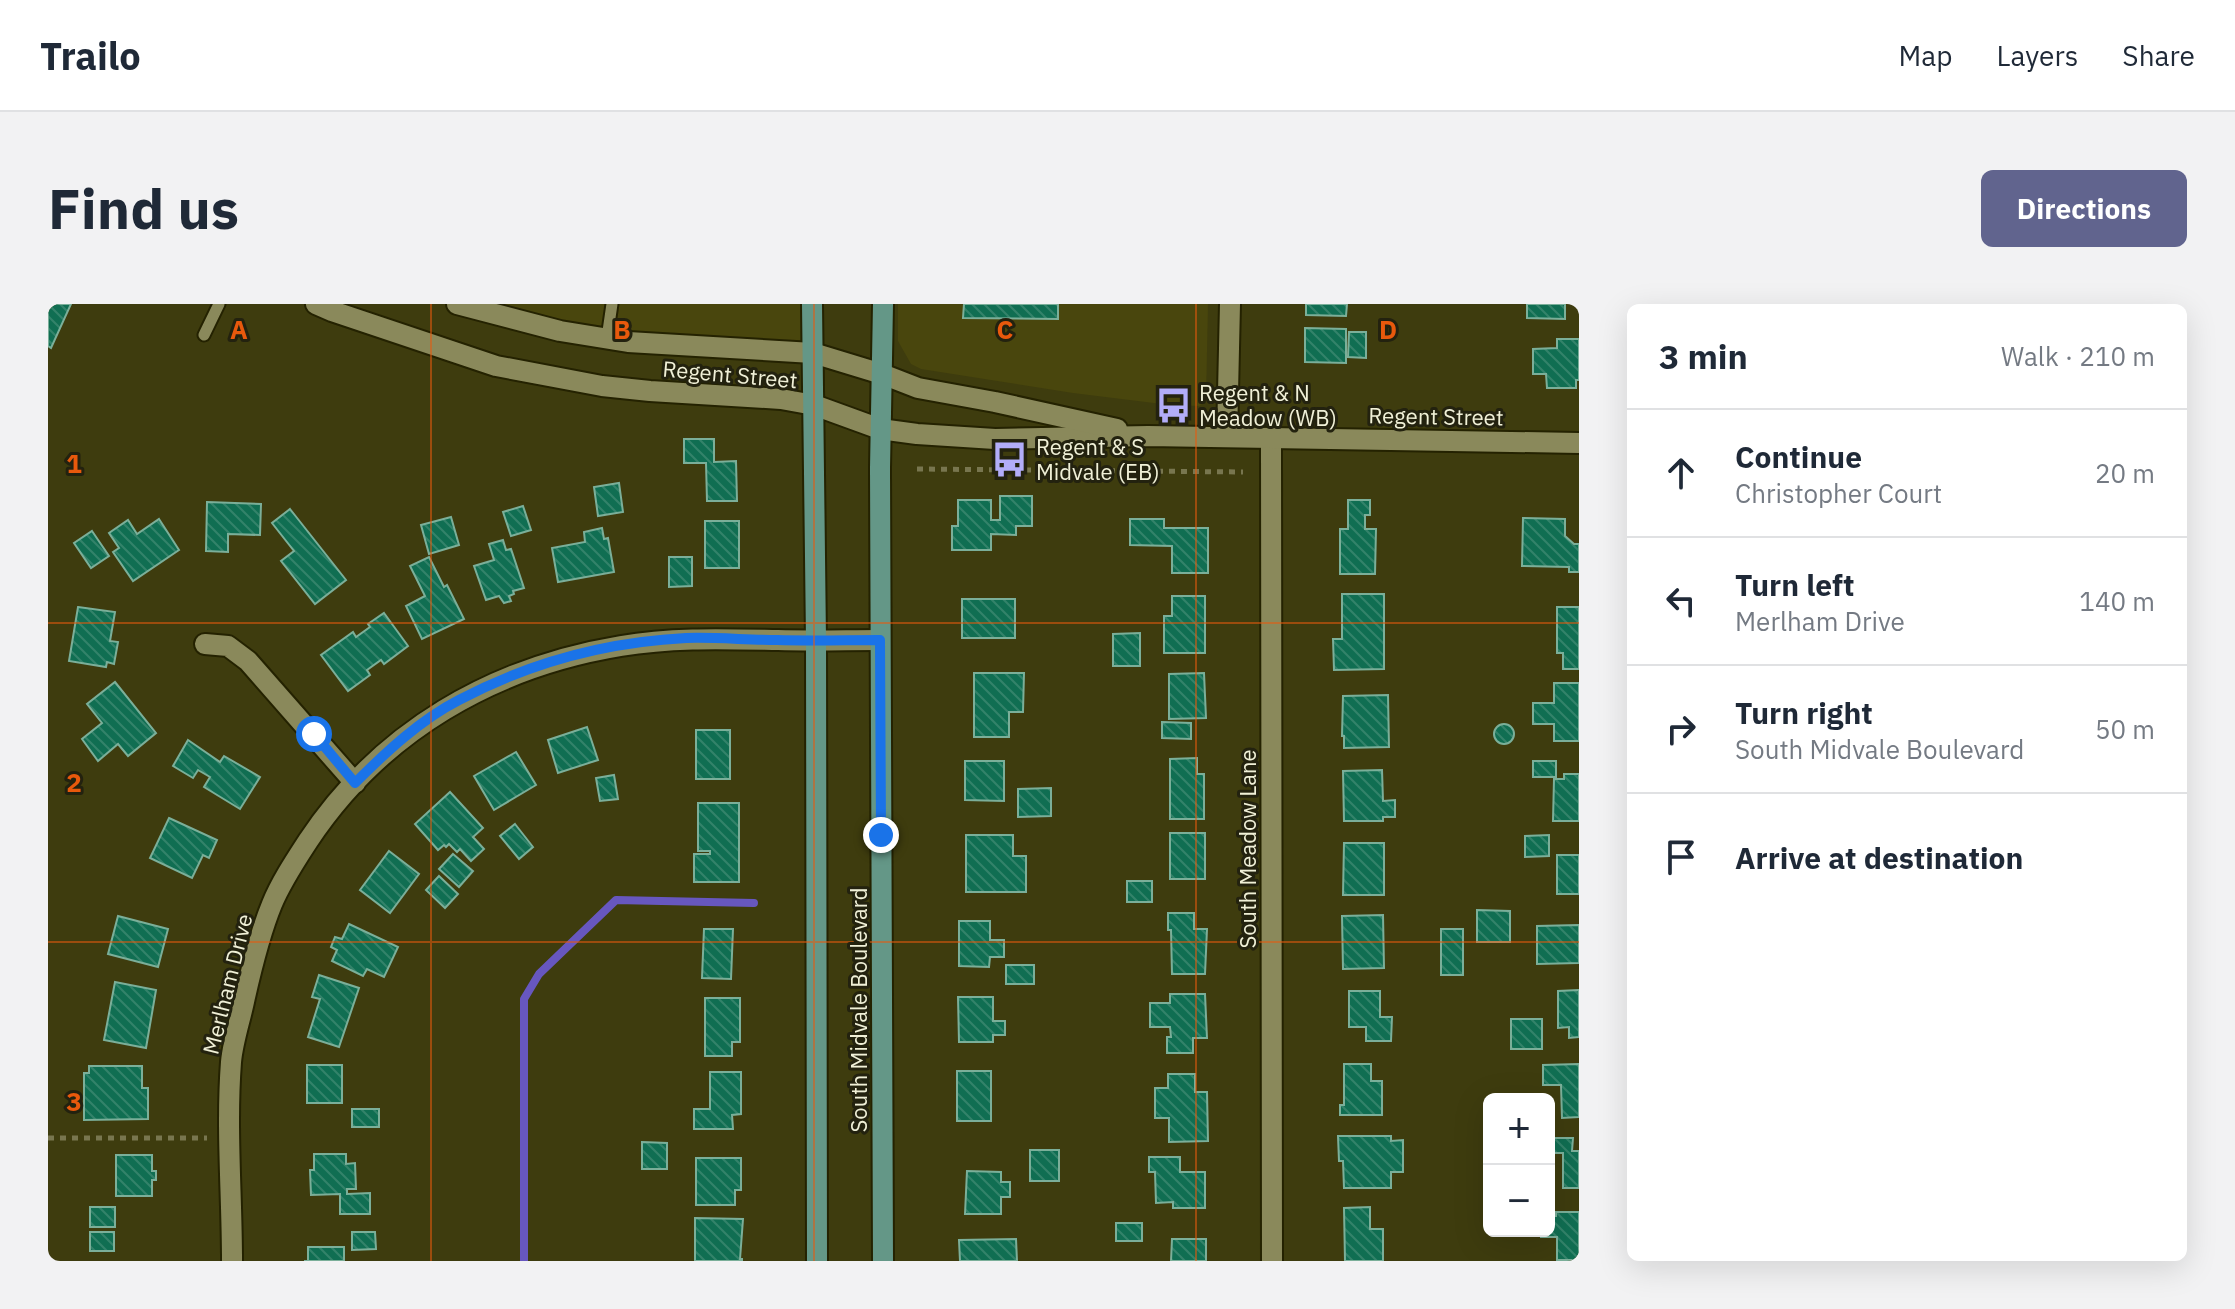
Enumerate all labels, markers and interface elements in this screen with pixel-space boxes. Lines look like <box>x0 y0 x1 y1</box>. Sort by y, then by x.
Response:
text: Trailo <box>40 31 141 80</box>
text: Map <box>1898 37 1952 74</box>
text: Layers <box>1996 37 2078 74</box>
text: Share <box>2122 37 2195 74</box>
button: Directions <box>1981 170 2187 247</box>
text: Find us <box>48 172 239 244</box>
text: A <box>230 312 248 346</box>
text: B <box>613 312 631 346</box>
text: C <box>997 312 1014 346</box>
text: D <box>1379 312 1397 346</box>
text: 3 min <box>1659 334 1748 378</box>
text: Walk · 210 m <box>2001 339 2155 373</box>
street label: Regent Street <box>661 354 799 394</box>
place label: Regent & N Meadow (WB) <box>1199 378 1337 432</box>
bus stop icon: Regent & N Meadow (WB) <box>1154 386 1192 424</box>
street label: Regent Street <box>1368 400 1504 432</box>
place label: Regent & S Midvale (EB) <box>1036 432 1160 486</box>
text: Continue <box>1735 437 1862 476</box>
bus stop icon: Regent & S Midvale (EB) <box>991 440 1029 478</box>
text: 1 <box>66 446 82 480</box>
icon: ahead <box>1659 451 1703 495</box>
text: 20 m <box>2095 456 2155 490</box>
text: Christopher Court <box>1735 476 1942 510</box>
text: Turn left <box>1735 565 1854 604</box>
icon: left <box>1659 579 1703 623</box>
text: 140 m <box>2079 584 2155 618</box>
text: Merlham Drive <box>1735 604 1905 638</box>
text: Turn right <box>1735 693 1873 732</box>
icon: right <box>1659 707 1703 751</box>
text: 50 m <box>2095 712 2155 746</box>
route start <box>296 716 332 752</box>
text: South Midvale Boulevard <box>1735 732 2024 766</box>
street label: South Meadow Lane <box>1233 749 1262 949</box>
text: 2 <box>66 765 82 799</box>
route end <box>863 817 899 853</box>
icon: arrive <box>1659 835 1703 879</box>
text: Arrive at destination <box>1735 838 2023 877</box>
street label: South Midvale Boulevard <box>844 888 873 1132</box>
street label: Merlham Drive <box>196 911 258 1057</box>
text: 3 <box>66 1084 82 1118</box>
map controls <box>1483 1093 1555 1237</box>
button: + <box>1483 1093 1555 1165</box>
button: − <box>1483 1165 1555 1237</box>

